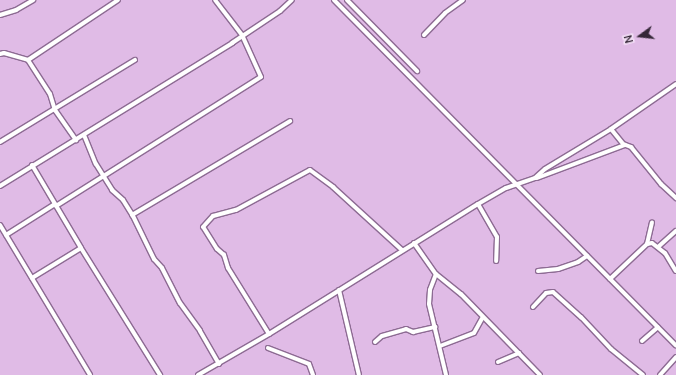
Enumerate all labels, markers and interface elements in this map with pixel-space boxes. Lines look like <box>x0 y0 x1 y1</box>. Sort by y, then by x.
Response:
north arrow <box>620 16 660 56</box>
text: N <box>620 33 636 45</box>

